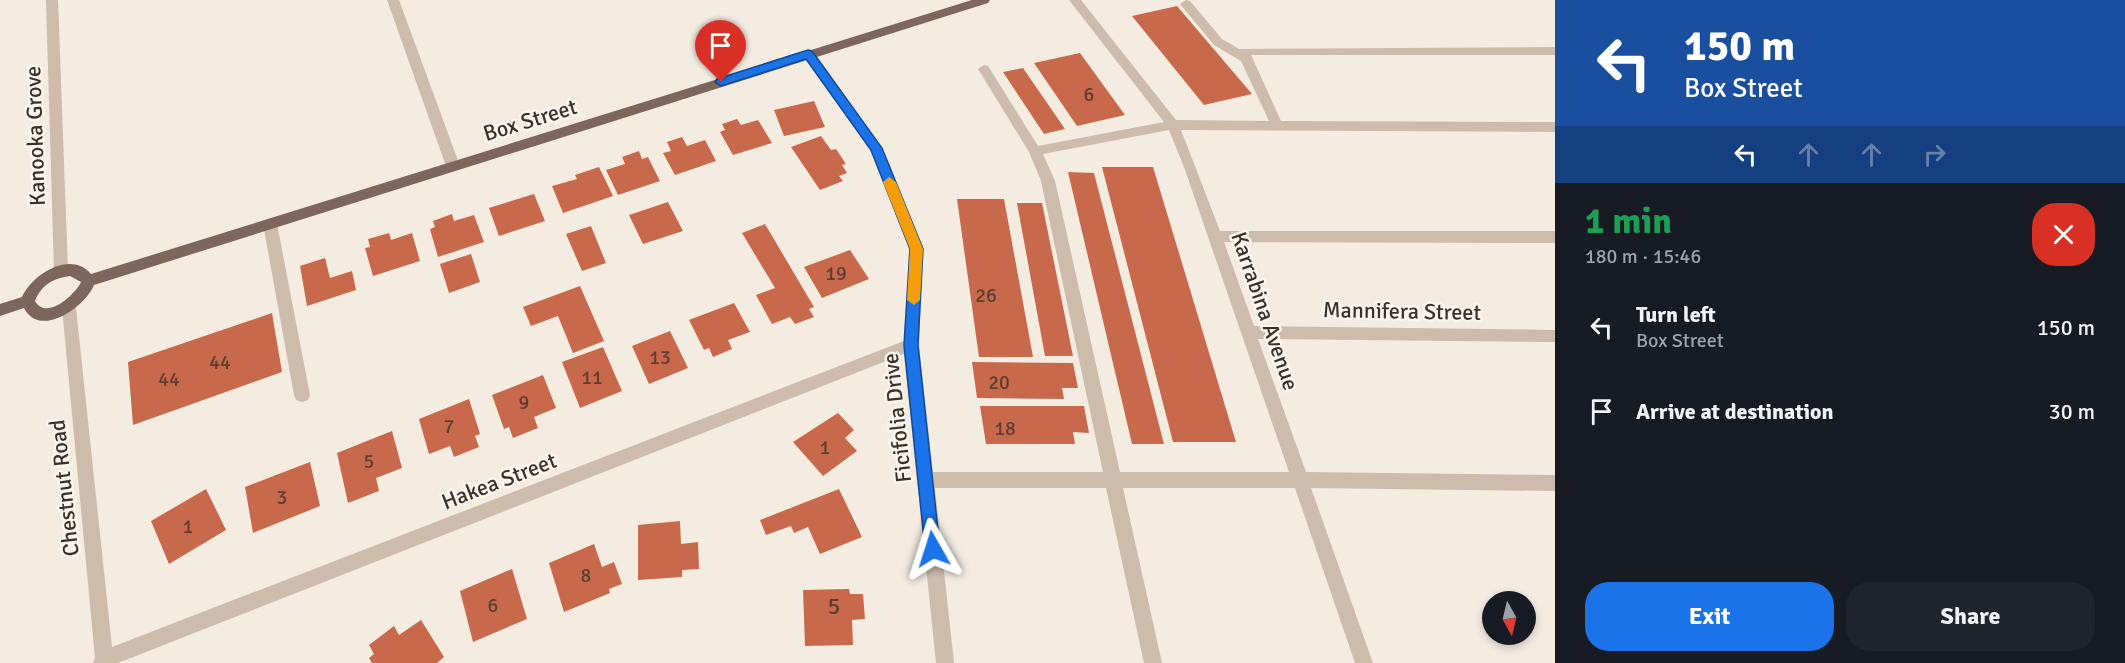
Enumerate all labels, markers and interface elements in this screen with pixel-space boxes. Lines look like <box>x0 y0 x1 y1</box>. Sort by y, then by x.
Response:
pin <box>695 20 746 82</box>
text: 150 m <box>1684 21 1795 72</box>
icon: left <box>1585 24 1663 102</box>
icon: arrive <box>704 29 737 62</box>
street label: Kanooka Grove <box>19 66 51 206</box>
text: Box Street <box>1684 72 1803 105</box>
house number: 6 <box>1084 82 1094 107</box>
street label: Box Street <box>480 93 580 147</box>
icon: left <box>1729 138 1762 171</box>
icon: ahead <box>1792 138 1825 171</box>
icon: ahead <box>1855 138 1888 171</box>
icon: right <box>1918 138 1951 171</box>
text: 1 min <box>1585 199 1672 244</box>
button: close <box>2032 203 2095 266</box>
street label: Karrabina Avenue <box>1225 228 1305 394</box>
text: 180 m · 15:46 <box>1585 244 1701 269</box>
house number: 19 <box>825 261 847 286</box>
house number: 26 <box>975 283 997 308</box>
street label: Mannifera Street <box>1323 296 1482 326</box>
text: Turn left <box>1636 301 1716 328</box>
icon: left <box>1585 311 1618 344</box>
text: 150 m <box>2037 314 2095 341</box>
text: Box Street <box>1636 328 1724 353</box>
house number: 13 <box>649 345 671 370</box>
house number: 44 <box>209 350 231 375</box>
street label: Ficifolia Drive <box>877 352 917 484</box>
house number: 11 <box>581 365 603 390</box>
house number: 44 <box>158 367 180 392</box>
house number: 20 <box>988 370 1010 395</box>
house number: 9 <box>519 390 529 415</box>
icon: arrive <box>1585 395 1618 428</box>
text: Arrive at destination <box>1636 398 1833 425</box>
text: 30 m <box>2049 398 2095 425</box>
house number: 7 <box>444 414 454 439</box>
house number: 18 <box>994 416 1016 441</box>
street label: Chestnut Road <box>43 418 85 558</box>
house number: 1 <box>820 435 830 460</box>
street label: Hakea Street <box>438 447 561 515</box>
house number: 5 <box>364 449 374 474</box>
house number: 3 <box>277 485 287 510</box>
house number: 1 <box>183 514 193 539</box>
position arrow <box>901 517 965 581</box>
house number: 8 <box>581 563 591 588</box>
button: Exit <box>1585 582 1834 651</box>
button: Share <box>1846 582 2095 651</box>
house number: 5 <box>828 591 840 621</box>
north arrow <box>1482 591 1536 645</box>
map controls <box>1482 591 1536 645</box>
house number: 6 <box>488 593 498 618</box>

